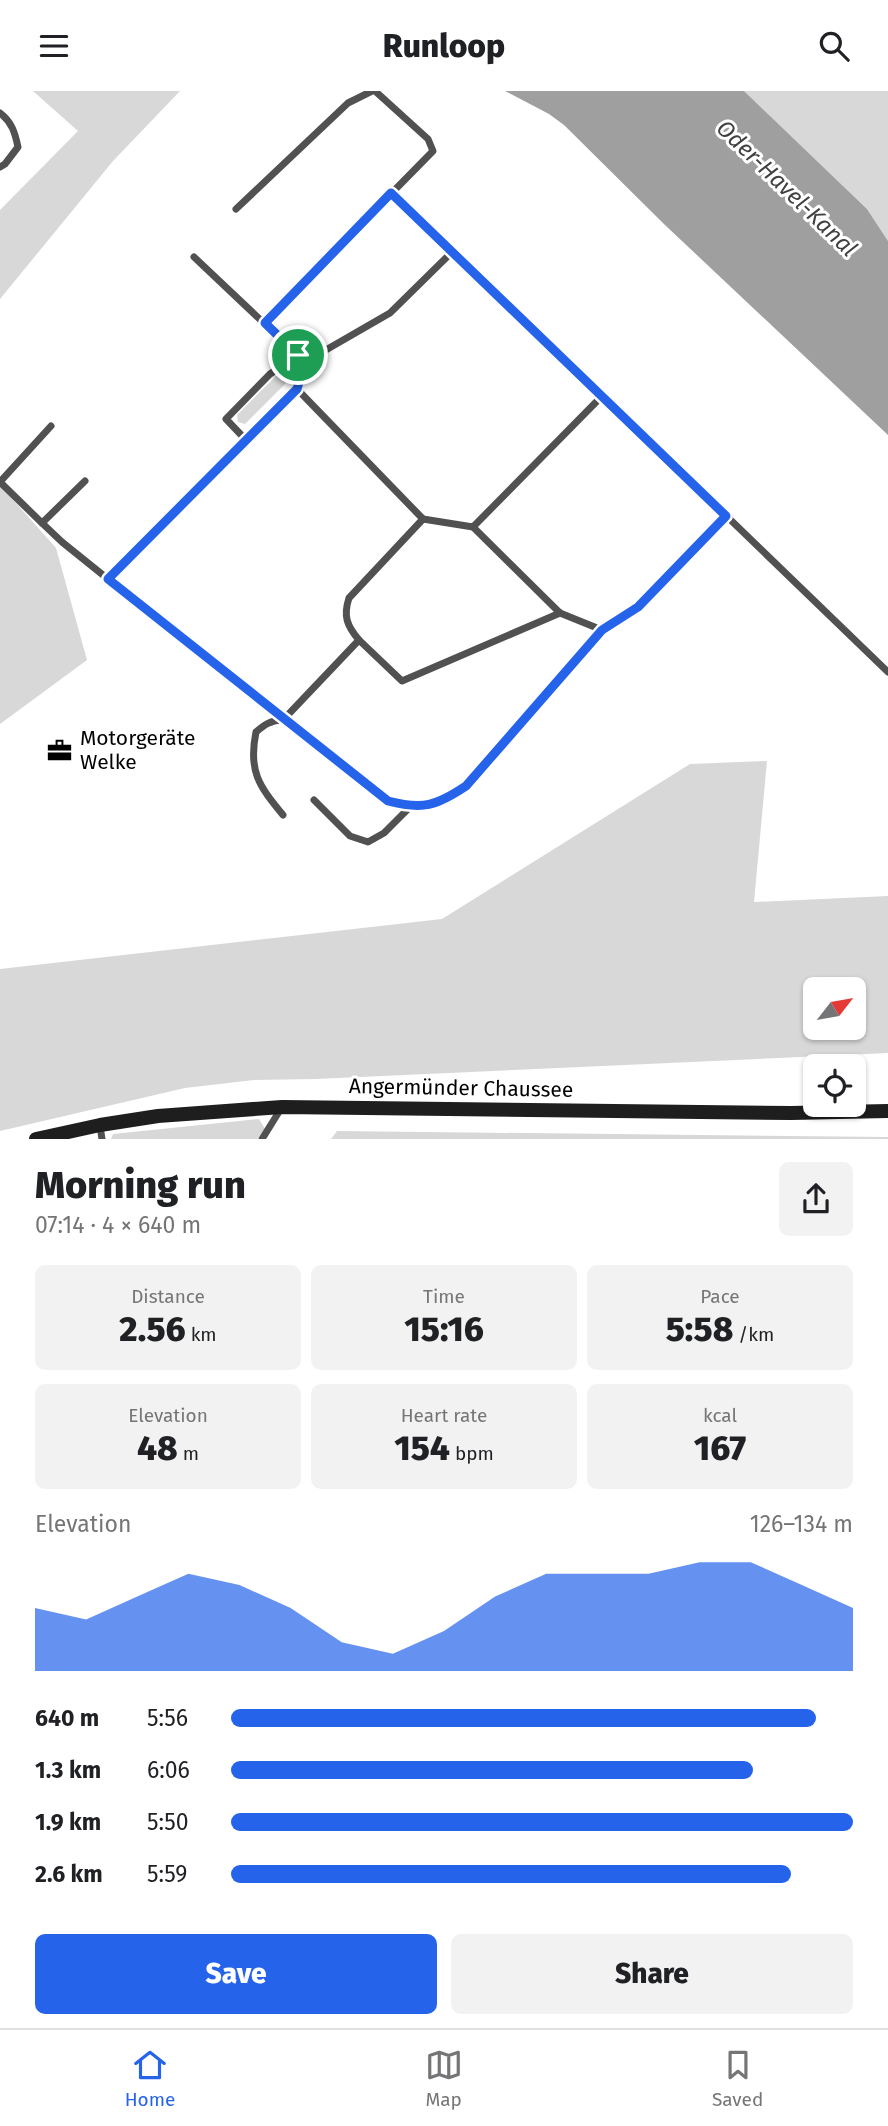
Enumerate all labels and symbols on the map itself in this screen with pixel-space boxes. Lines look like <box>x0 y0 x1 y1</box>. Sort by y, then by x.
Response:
water label: Oder-Havel-Kanal <box>711 114 863 262</box>
pin <box>268 325 328 385</box>
place label: Motorgeräte Welke <box>80 725 195 775</box>
office icon: Motorgeräte Welke <box>46 736 74 764</box>
north arrow <box>803 977 866 1039</box>
street label: Angermünder Chaussee <box>349 1073 573 1103</box>

